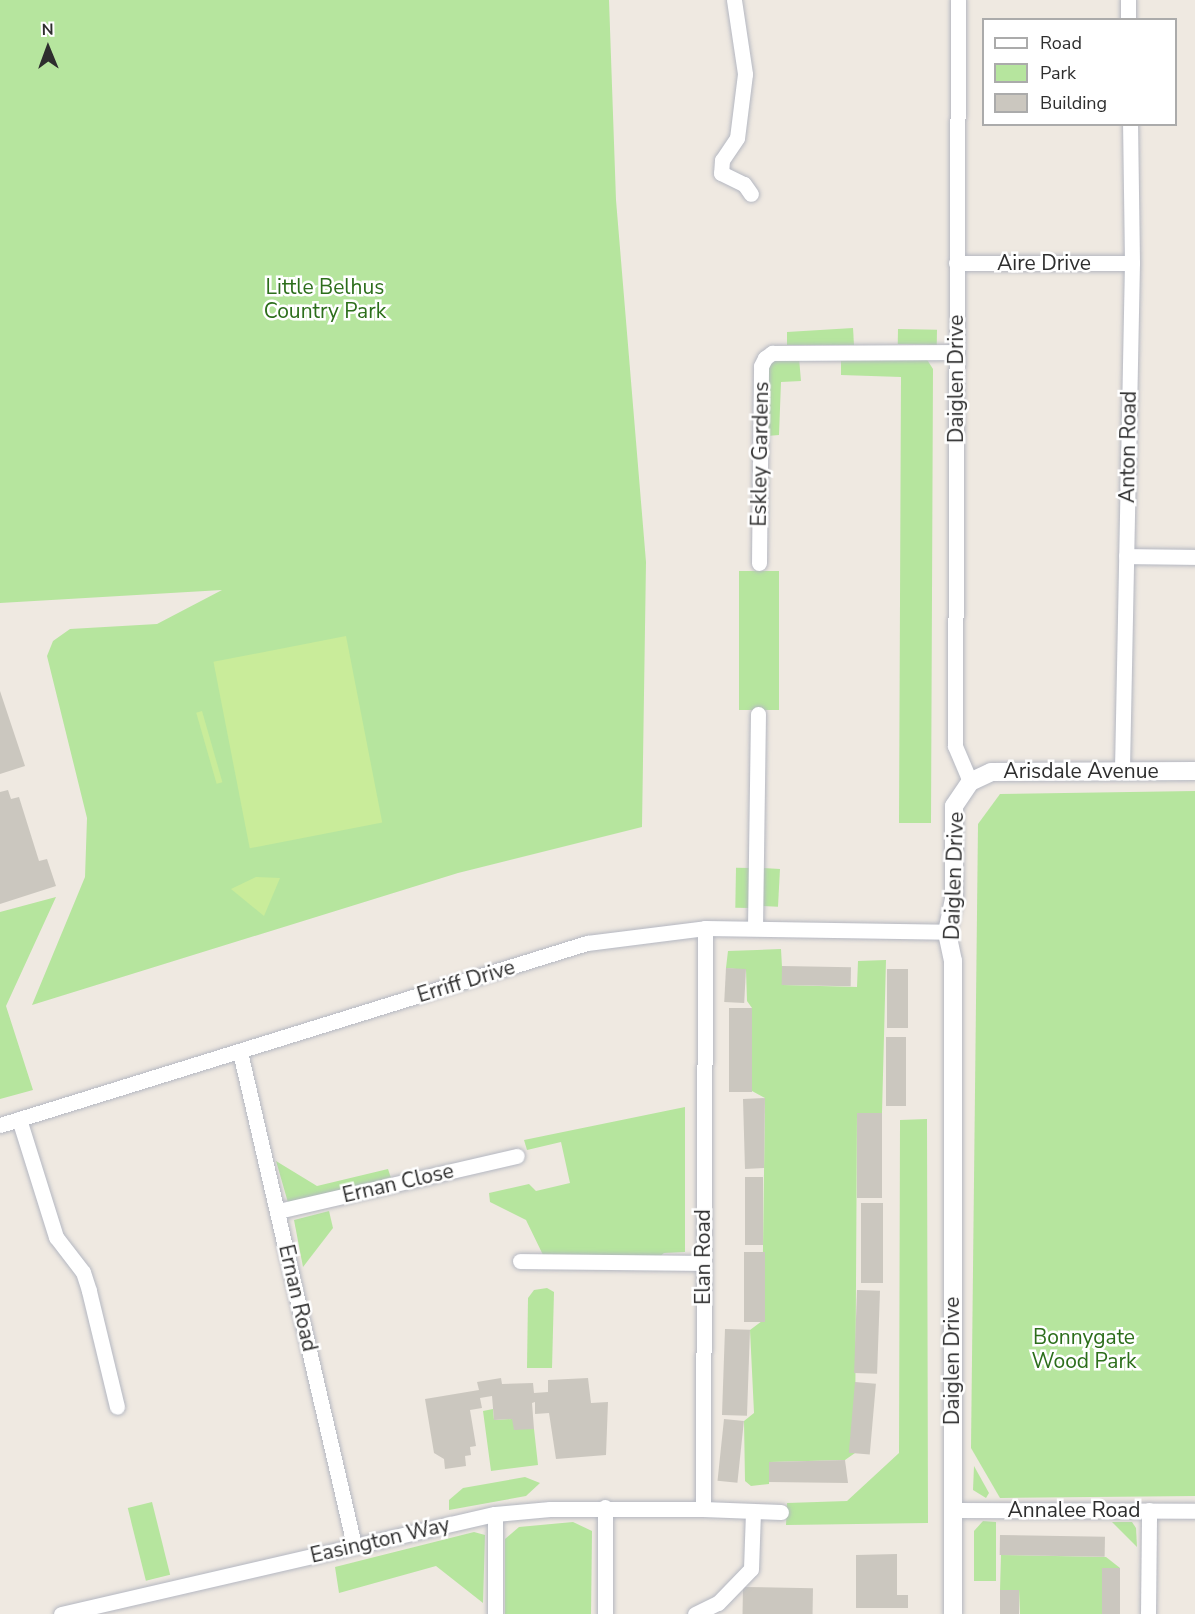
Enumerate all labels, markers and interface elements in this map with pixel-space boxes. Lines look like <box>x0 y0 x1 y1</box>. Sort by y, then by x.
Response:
north arrow <box>18 18 78 78</box>
legend <box>982 18 1177 126</box>
text: N <box>42 19 54 41</box>
text: Road <box>1040 31 1082 55</box>
text: Park <box>1040 61 1076 85</box>
text: Building <box>1040 91 1107 115</box>
street label: Aire Drive <box>997 250 1091 276</box>
park label: Little Belhus Country Park <box>264 274 386 324</box>
street label: Daiglen Drive <box>943 315 969 443</box>
street label: Eskley Gardens <box>746 381 774 527</box>
street label: Anton Road <box>1114 391 1142 503</box>
street label: Arisdale Avenue <box>1003 758 1159 784</box>
street label: Daiglen Drive <box>939 811 969 941</box>
street label: Erriff Drive <box>414 954 518 1008</box>
street label: Ernan Close <box>340 1158 456 1208</box>
street label: Elan Road <box>690 1209 716 1305</box>
street label: Ernan Road <box>273 1242 323 1354</box>
street label: Daiglen Drive <box>939 1297 965 1425</box>
park label: Bonnygate Wood Park <box>1032 1324 1136 1374</box>
street label: Annalee Road <box>1007 1497 1141 1523</box>
street label: Easington Way <box>308 1512 452 1568</box>

